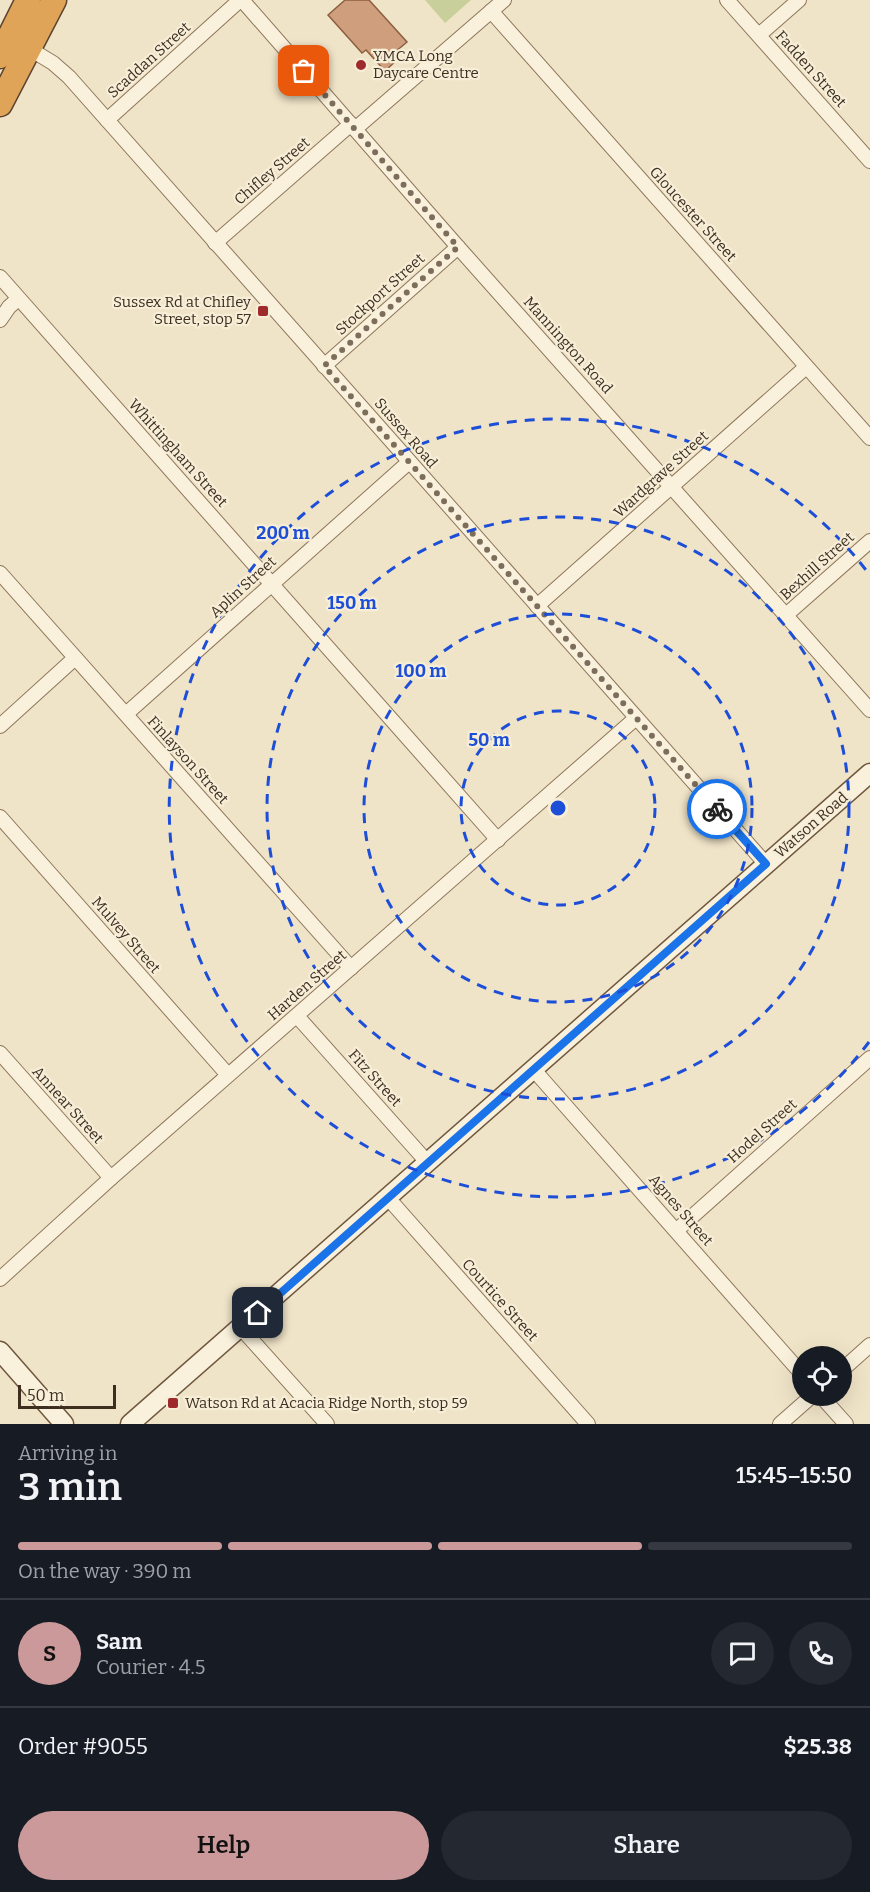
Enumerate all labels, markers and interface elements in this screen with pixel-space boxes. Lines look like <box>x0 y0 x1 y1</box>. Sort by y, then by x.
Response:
street label: Scaddan Street <box>104 18 194 102</box>
street label: Fadden Street <box>772 27 851 111</box>
pin <box>278 45 329 96</box>
place label: YMCA Long Daycare Centre <box>373 47 479 82</box>
icon: bag <box>287 54 320 87</box>
marker: YMCA Long Daycare Centre <box>354 58 368 72</box>
street label: Chifley Street <box>231 133 314 209</box>
street label: Gloucester Street <box>646 163 741 266</box>
street label: Stockport Street <box>332 249 429 339</box>
place label: Sussex Rd at Chifley Street, stop 57 <box>113 293 251 328</box>
street label: Mannington Road <box>520 293 616 397</box>
marker: Sussex Rd at Chifley Street, stop 57 <box>256 304 270 318</box>
street label: Sussex Road <box>371 394 441 472</box>
street label: Whittingham Street <box>125 395 232 511</box>
street label: Wardgrave Street <box>610 427 712 521</box>
text: 200 m <box>256 522 310 544</box>
street label: Bexhill Street <box>776 528 858 604</box>
street label: Aplin Street <box>206 552 280 621</box>
text: 150 m <box>327 592 377 614</box>
text: 100 m <box>395 660 447 682</box>
street label: Finlayson Street <box>144 712 233 808</box>
text: 50 m <box>468 729 510 751</box>
courier <box>687 779 747 839</box>
street label: Watson Road <box>771 788 851 862</box>
icon: bike <box>701 793 734 826</box>
centre of rings <box>548 798 568 818</box>
street label: Mulvey Street <box>88 893 164 977</box>
street label: Harden Street <box>264 946 350 1024</box>
street label: Fitz Street <box>345 1046 406 1111</box>
street label: Annear Street <box>29 1063 108 1148</box>
street label: Hodel Street <box>724 1095 801 1167</box>
street label: Agnes Street <box>645 1171 717 1250</box>
street label: Courtice Street <box>458 1255 542 1345</box>
pin <box>232 1287 283 1338</box>
icon: home <box>241 1296 274 1329</box>
map controls <box>792 1346 852 1406</box>
button: locate <box>792 1346 852 1406</box>
scale bar <box>18 1382 116 1410</box>
text: 50 m <box>27 1386 64 1405</box>
place label: Watson Rd at Acacia Ridge North, stop 59 <box>185 1394 468 1412</box>
marker: Watson Rd at Acacia Ridge North, stop 59 <box>166 1396 180 1410</box>
text: Arriving in <box>18 1441 117 1465</box>
text: 15:45–15:50 <box>736 1462 852 1489</box>
text: 3 min <box>18 1464 122 1510</box>
text: On the way · 390 m <box>18 1559 191 1583</box>
button: chat <box>711 1622 774 1685</box>
button: phone <box>789 1622 852 1685</box>
text: Sam <box>96 1628 142 1655</box>
text: S <box>43 1640 56 1667</box>
text: Courier · 4.5 <box>96 1655 205 1679</box>
text: Order #9055 <box>18 1733 148 1760</box>
text: $25.38 <box>784 1733 852 1760</box>
button: Help <box>18 1811 429 1880</box>
button: Share <box>441 1811 852 1880</box>

